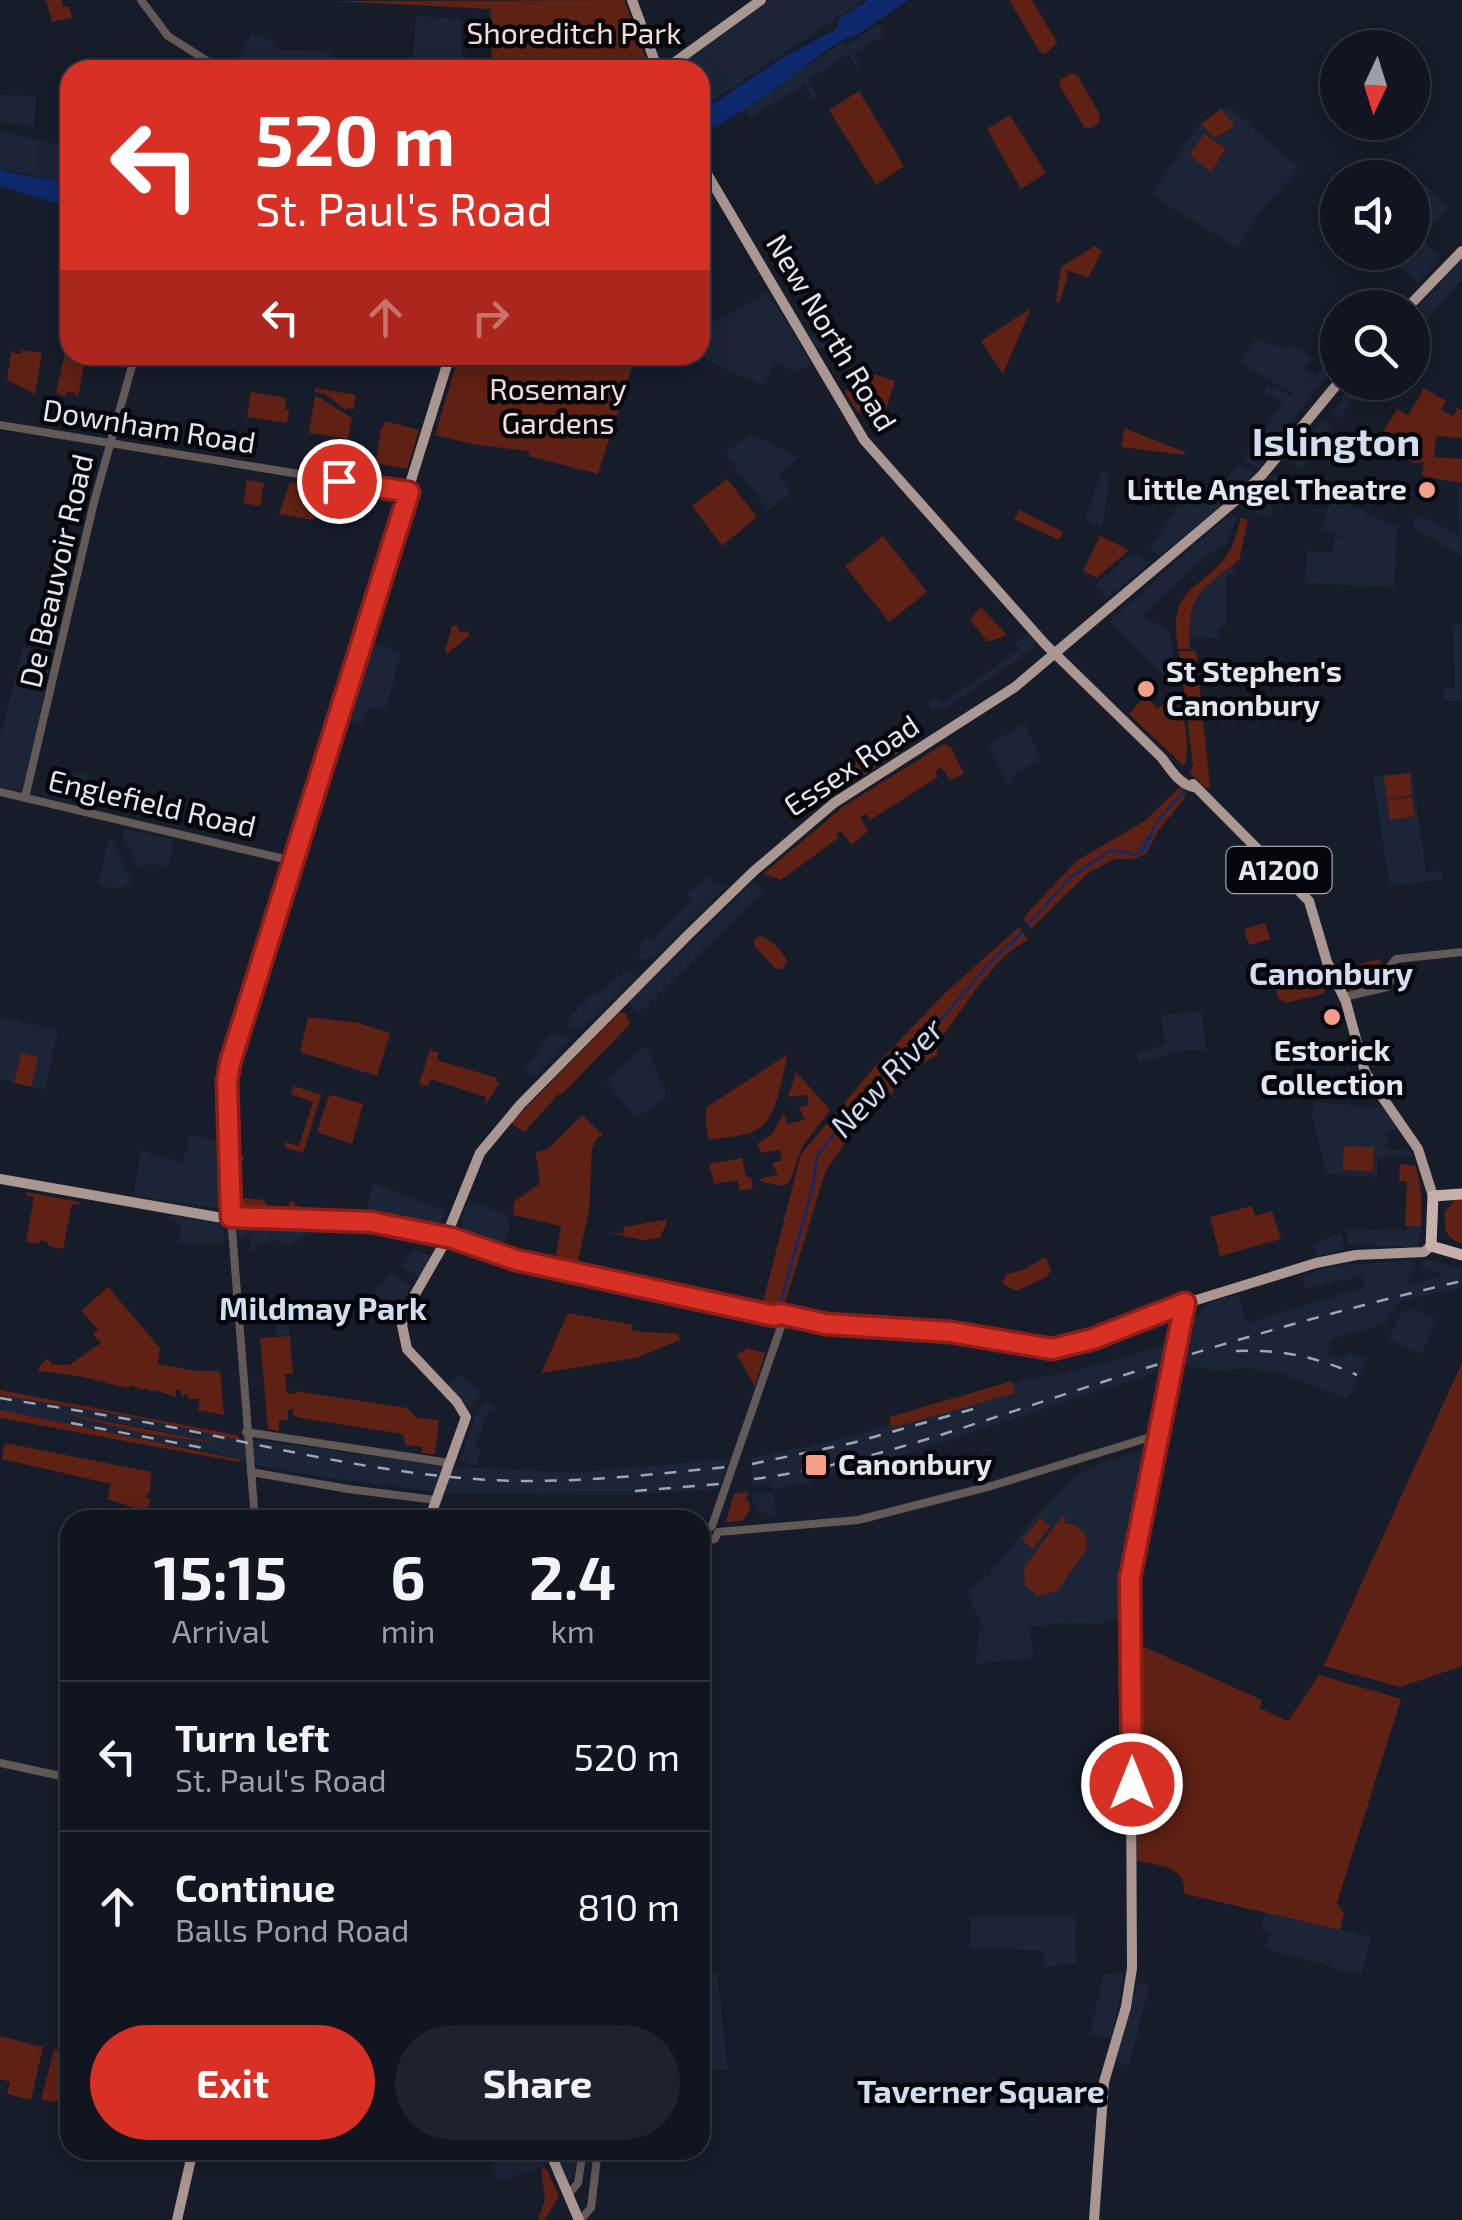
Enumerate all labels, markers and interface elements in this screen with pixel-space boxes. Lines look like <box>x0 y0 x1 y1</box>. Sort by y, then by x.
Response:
park label: Shoreditch Park <box>466 14 682 50</box>
north arrow <box>1320 30 1430 140</box>
map controls <box>1320 30 1430 400</box>
text: 520 m <box>255 96 455 180</box>
icon: left <box>90 100 220 230</box>
button: sound <box>1320 160 1430 270</box>
text: St. Paul's Road <box>255 181 553 235</box>
street label: New North Road <box>760 227 906 437</box>
icon: left <box>253 290 308 345</box>
icon: ahead <box>358 290 413 345</box>
icon: right <box>463 290 518 345</box>
button: search <box>1320 290 1430 400</box>
park label: Rosemary Gardens <box>489 370 627 440</box>
street label: Downham Road <box>40 390 258 460</box>
district label: Islington <box>1252 416 1420 464</box>
pin <box>297 439 382 524</box>
street label: De Beauvoir Road <box>11 450 99 691</box>
icon: arrive <box>312 454 367 509</box>
place label: Little Angel Theatre <box>1127 470 1407 506</box>
marker: Little Angel Theatre <box>1416 479 1438 501</box>
place label: St Stephen's Canonbury <box>1166 652 1342 723</box>
marker: St Stephen's Canonbury <box>1135 678 1157 700</box>
street label: Essex Road <box>777 706 925 823</box>
street label: Englefield Road <box>45 761 260 843</box>
road number: A1200 <box>1226 847 1332 893</box>
district label: Canonbury <box>1249 953 1413 992</box>
marker: Estorick Collection <box>1321 1006 1343 1028</box>
water label: New River <box>821 1008 951 1144</box>
place label: Estorick Collection <box>1260 1031 1404 1101</box>
district label: Mildmay Park <box>219 1288 427 1327</box>
place label: Canonbury <box>838 1445 992 1482</box>
marker: Canonbury <box>803 1452 829 1478</box>
text: 15:15 <box>154 1540 287 1612</box>
text: 6 <box>390 1540 426 1612</box>
text: 2.4 <box>529 1540 616 1612</box>
text: Arrival <box>172 1611 269 1649</box>
text: min <box>381 1611 435 1649</box>
text: km <box>550 1611 595 1649</box>
text: Turn left <box>175 1714 330 1760</box>
icon: left <box>90 1729 145 1784</box>
position arrow <box>1080 1732 1184 1836</box>
text: 520 m <box>574 1733 680 1779</box>
text: St. Paul's Road <box>175 1760 387 1798</box>
text: Continue <box>175 1864 335 1910</box>
icon: ahead <box>90 1879 145 1934</box>
text: 810 m <box>577 1883 680 1929</box>
text: Balls Pond Road <box>175 1910 409 1948</box>
button: Exit <box>90 2025 375 2140</box>
button: Share <box>395 2025 680 2140</box>
district label: Taverner Square <box>857 2071 1105 2109</box>

